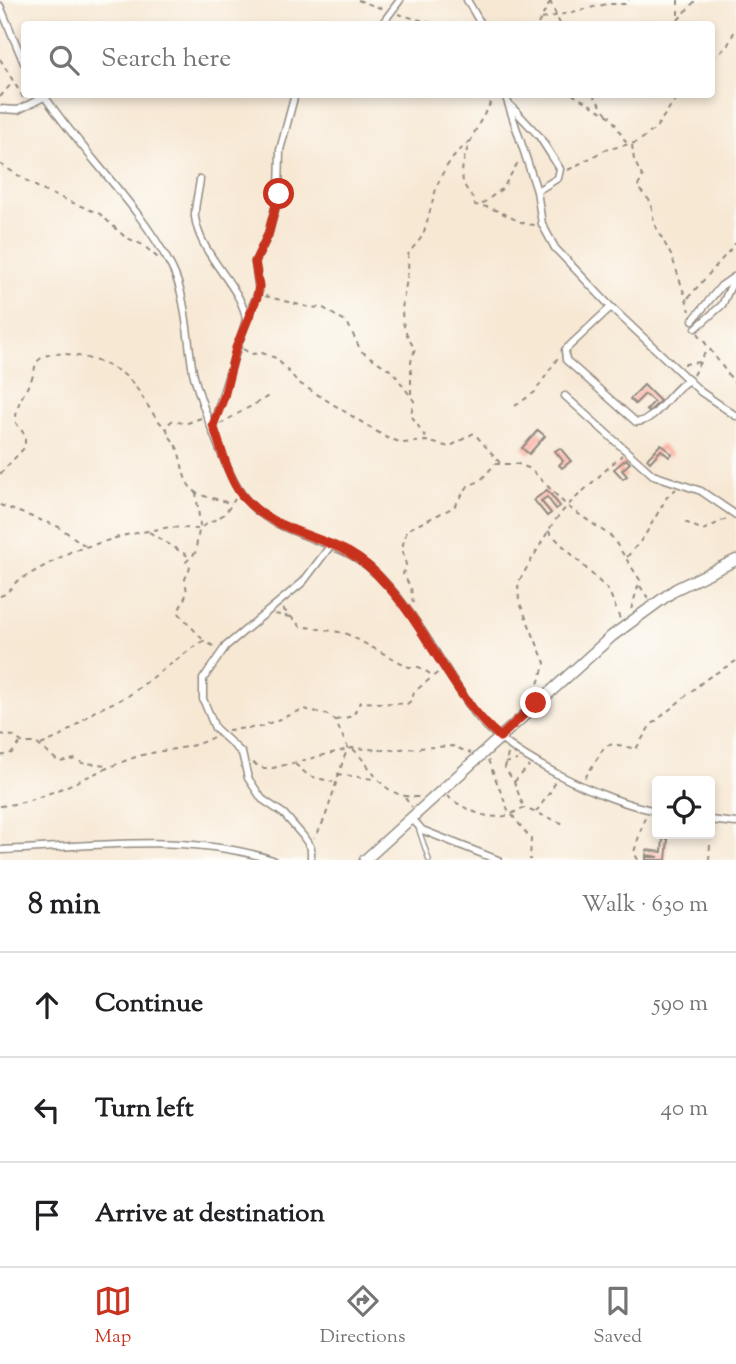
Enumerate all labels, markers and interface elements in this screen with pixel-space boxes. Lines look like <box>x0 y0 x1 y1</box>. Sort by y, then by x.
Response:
search box <box>21 21 715 98</box>
icon: search <box>45 41 83 79</box>
text: Search here <box>101 41 231 78</box>
route start <box>263 178 294 209</box>
route end <box>520 687 551 718</box>
map controls <box>652 776 715 839</box>
button: locate <box>652 776 715 839</box>
text: 8 min <box>28 884 100 927</box>
text: Walk · 630 m <box>582 889 708 922</box>
icon: ahead <box>28 986 66 1024</box>
text: Continue <box>95 986 203 1023</box>
text: 590 m <box>653 988 708 1021</box>
icon: left <box>28 1091 66 1129</box>
text: Turn left <box>95 1091 194 1128</box>
text: 40 m <box>661 1093 708 1126</box>
icon: arrive <box>28 1196 66 1234</box>
text: Arrive at destination <box>95 1196 325 1233</box>
tab: Map <box>94 1282 132 1351</box>
tab: Directions <box>320 1282 405 1351</box>
tab: Saved <box>593 1282 642 1351</box>

